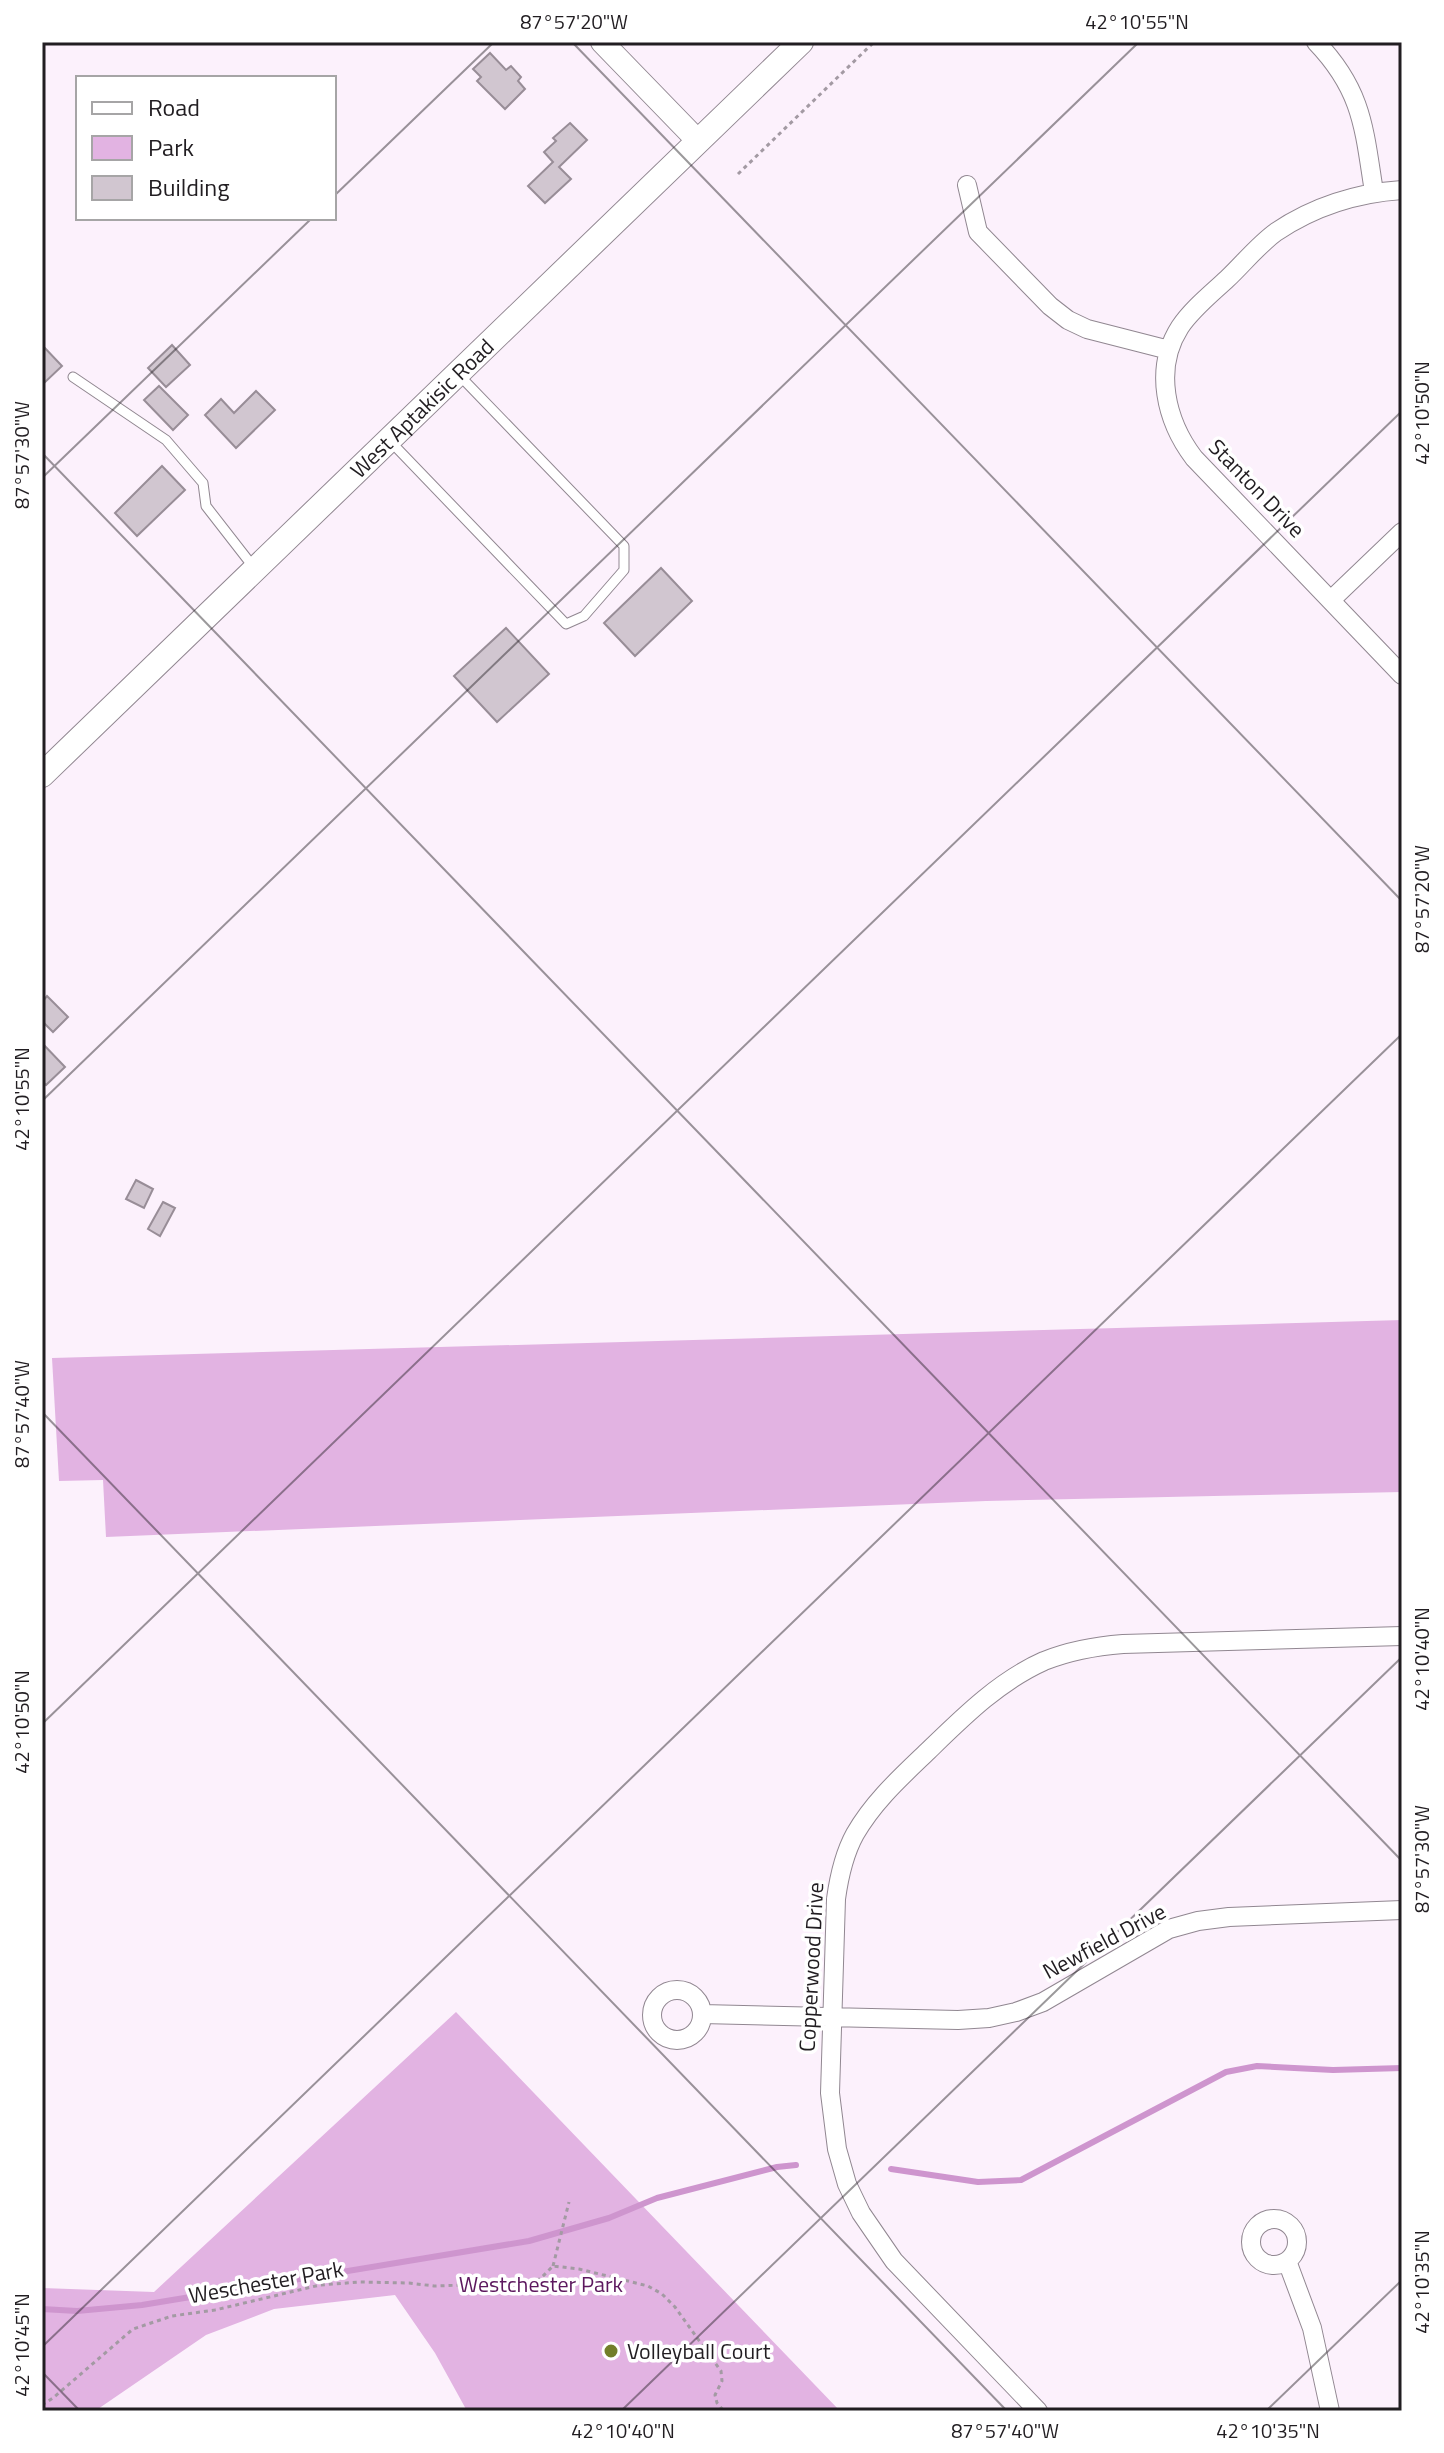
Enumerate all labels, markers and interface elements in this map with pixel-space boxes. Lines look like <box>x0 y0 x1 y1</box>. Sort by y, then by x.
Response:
text: 87°57'20"W <box>520 6 628 37</box>
text: 42°10'55"N <box>1085 6 1189 37</box>
legend <box>76 76 336 220</box>
text: Road <box>148 89 200 125</box>
text: Park <box>148 129 194 165</box>
text: Building <box>148 169 230 205</box>
street label: West Aptakisic Road <box>342 330 502 486</box>
text: 42°10'50"N <box>1406 361 1437 465</box>
text: 87°57'30"W <box>6 401 37 509</box>
street label: Stanton Drive <box>1201 431 1313 545</box>
text: 87°57'20"W <box>1406 845 1437 953</box>
text: 42°10'55"N <box>6 1047 37 1151</box>
text: 87°57'40"W <box>6 1360 37 1468</box>
text: 42°10'40"N <box>1406 1607 1437 1711</box>
text: 42°10'50"N <box>6 1670 37 1774</box>
text: 87°57'30"W <box>1406 1805 1437 1913</box>
street label: Copperwood Drive <box>790 1881 832 2053</box>
street label: Newfield Drive <box>1036 1894 1172 1988</box>
text: 42°10'35"N <box>1406 2230 1437 2334</box>
street label: Weschester Park <box>186 2252 346 2312</box>
park label: Westchester Park <box>459 2267 624 2301</box>
text: 42°10'45"N <box>6 2293 37 2397</box>
place label: Volleyball Court <box>627 2334 771 2368</box>
marker: Volleyball Court <box>602 2342 620 2360</box>
text: 42°10'40"N <box>571 2415 675 2446</box>
text: 87°57'40"W <box>951 2415 1059 2446</box>
text: 42°10'35"N <box>1216 2415 1320 2446</box>

